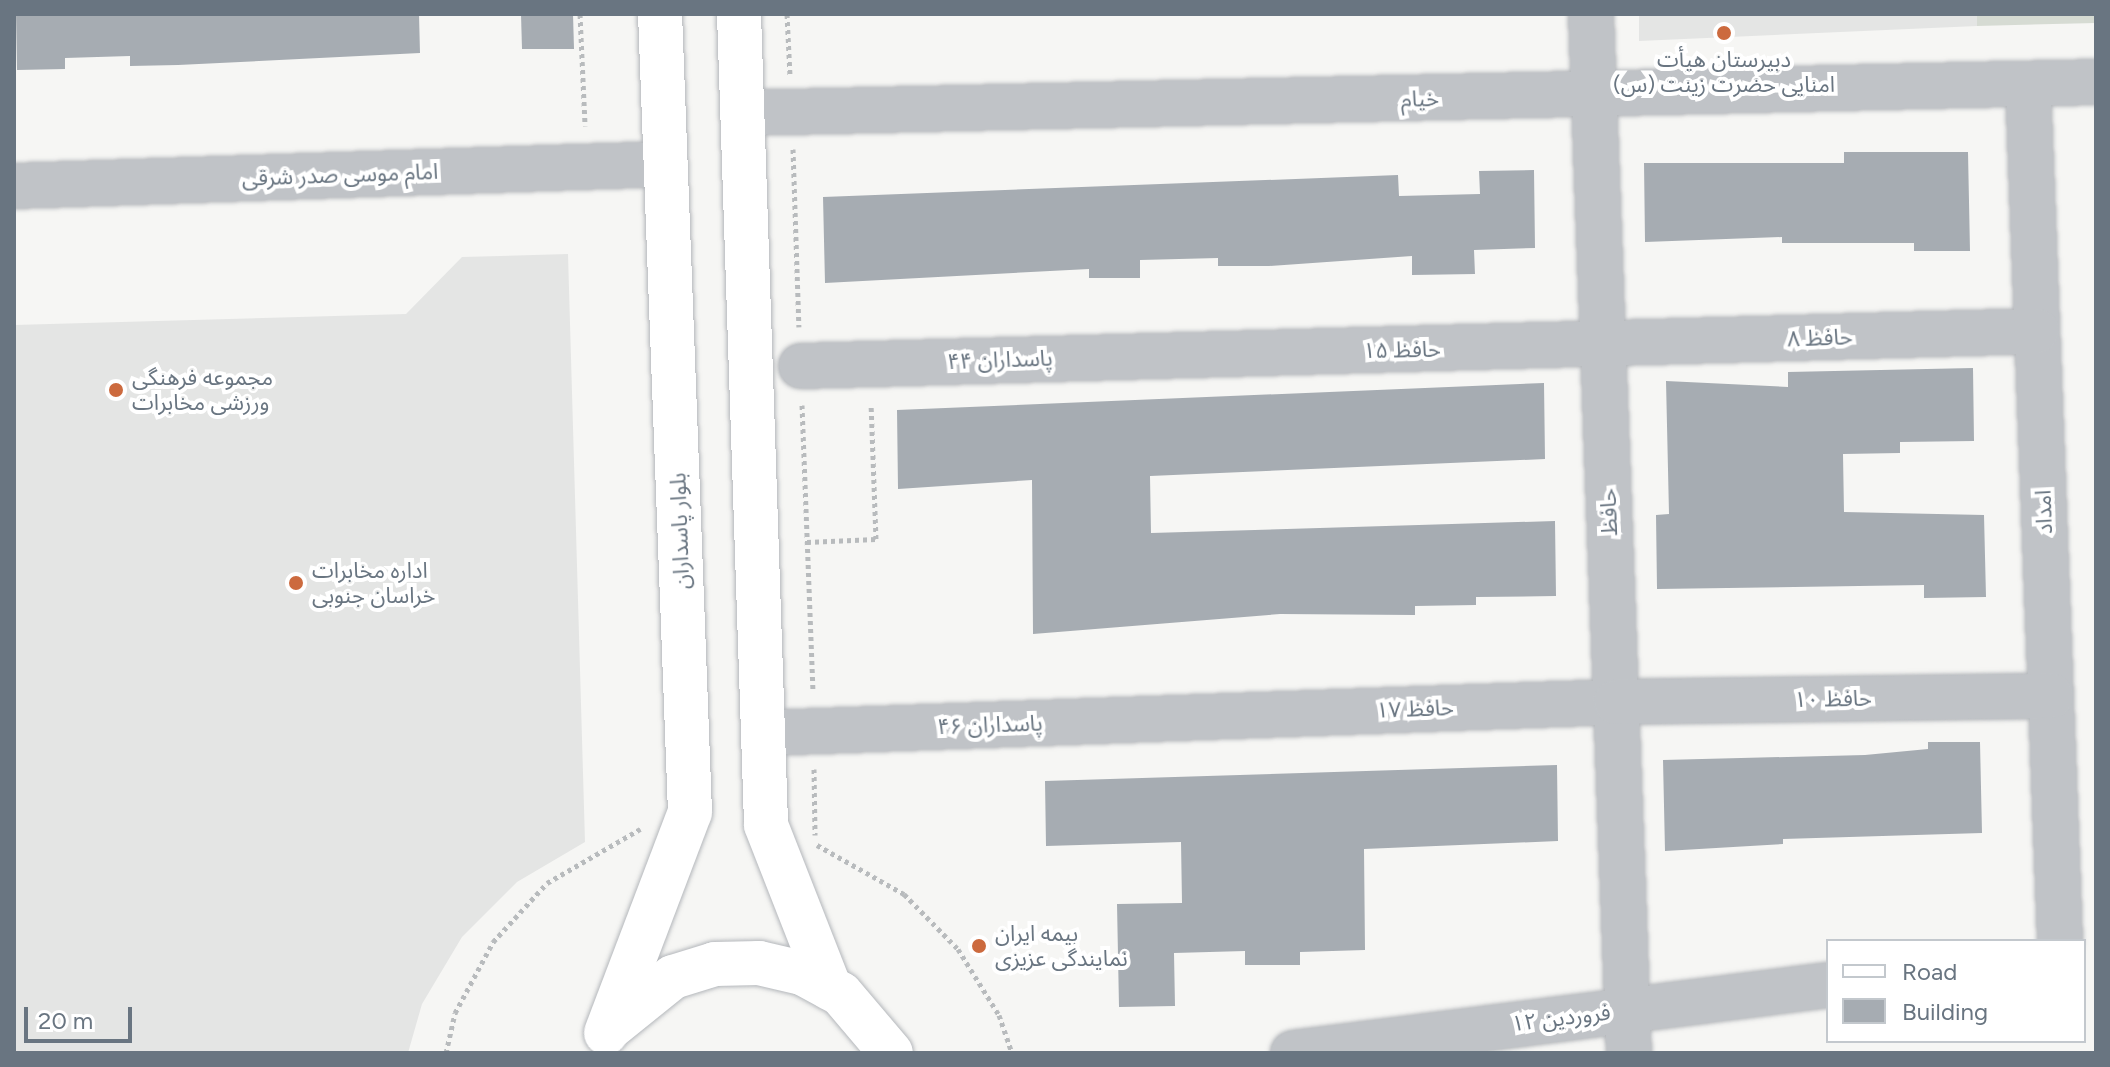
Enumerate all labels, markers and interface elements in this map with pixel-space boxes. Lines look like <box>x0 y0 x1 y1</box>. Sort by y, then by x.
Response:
marker: دبیرستان هیأت امنایی حضرت زینت (س) <box>1715 24 1733 42</box>
place label: دبیرستان هیأت امنایی حضرت زینت (س) <box>1613 46 1835 98</box>
street label: خیام <box>1401 85 1439 113</box>
street label: امام موسی صدر شرقی <box>241 158 439 192</box>
street label: حافظ ۸ <box>1787 324 1853 352</box>
street label: حافظ ۱۵ <box>1363 336 1441 364</box>
street label: پاسداران ۴۴ <box>947 345 1053 375</box>
place label: مجموعه فرهنگی ورزشی مخابرات <box>132 364 273 416</box>
marker: مجموعه فرهنگی ورزشی مخابرات <box>107 381 125 399</box>
street label: بلوار پاسداران <box>665 472 695 590</box>
street label: حافظ <box>1595 488 1623 536</box>
street label: امداد <box>2030 489 2058 535</box>
place label: اداره مخابرات خراسان جنوبی <box>312 557 436 608</box>
marker: اداره مخابرات خراسان جنوبی <box>287 574 305 592</box>
street label: حافظ ۱۰ <box>1794 685 1872 713</box>
street label: حافظ ۱۷ <box>1376 694 1454 724</box>
street label: پاسداران ۴۶ <box>937 710 1043 740</box>
place label: بیمه ایران نمایندگی عزیزی <box>995 920 1128 972</box>
marker: بیمه ایران نمایندگی عزیزی <box>970 937 988 955</box>
legend <box>1826 939 2086 1043</box>
text: Road <box>1902 957 1957 986</box>
scale bar <box>28 991 136 1041</box>
text: Building <box>1902 997 1988 1026</box>
street label: ۱۲ فروردین <box>1510 999 1612 1037</box>
text: 20 m <box>38 1006 93 1035</box>

